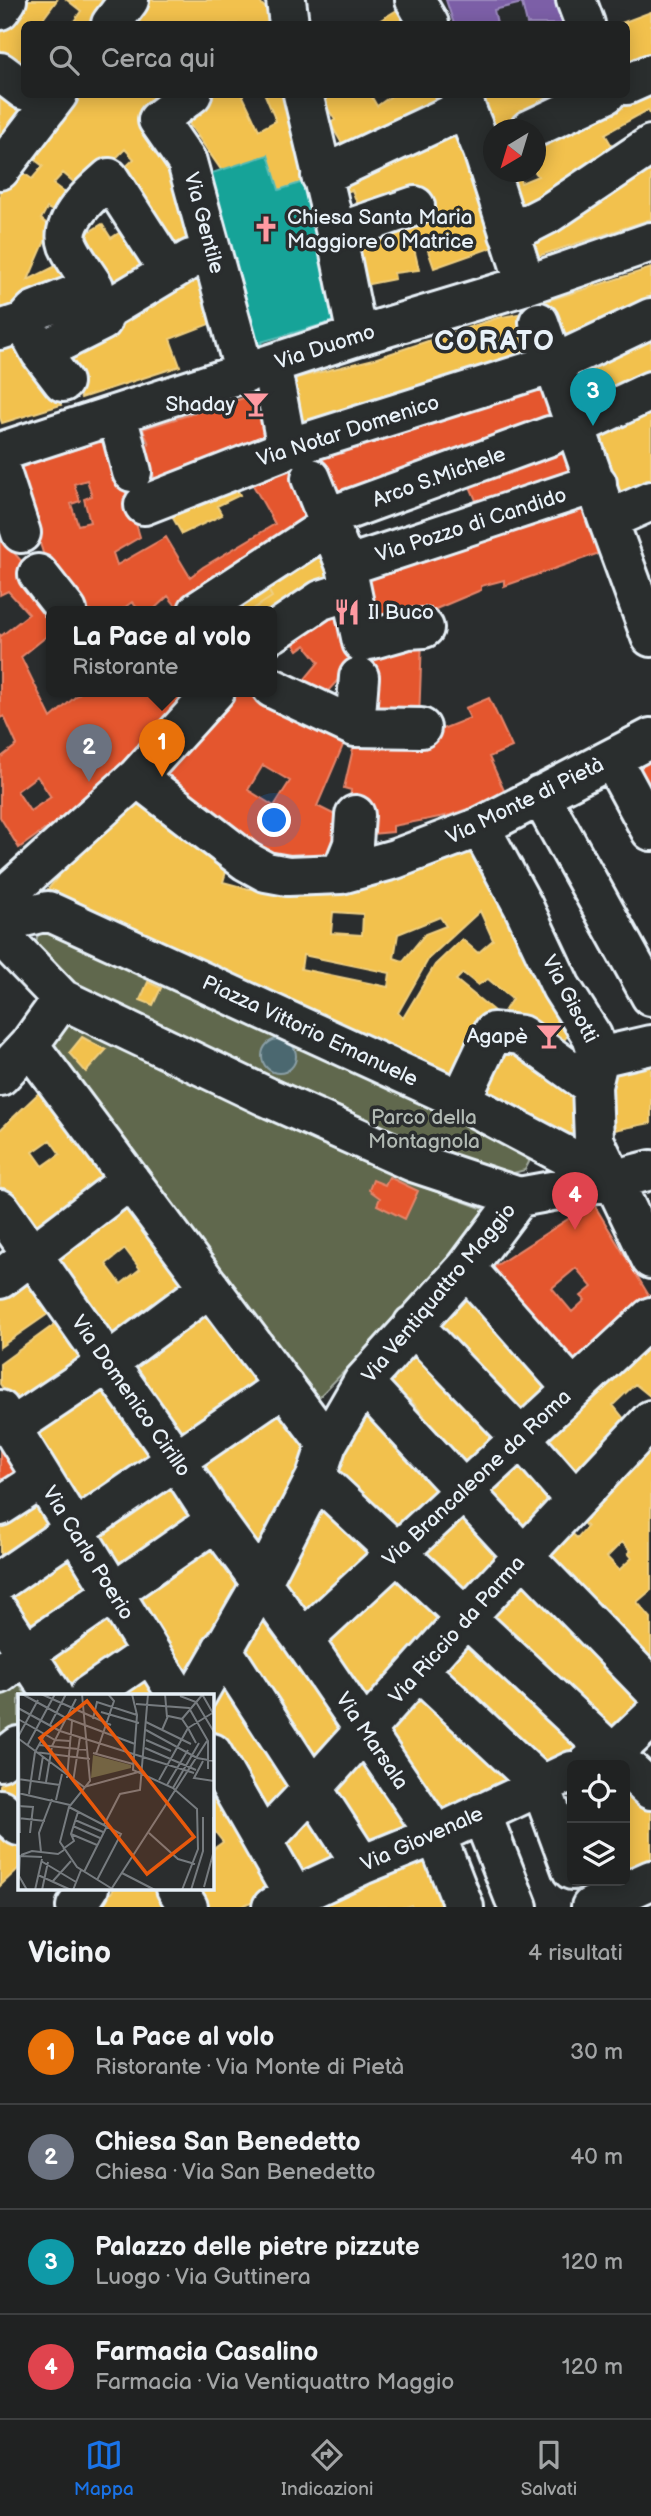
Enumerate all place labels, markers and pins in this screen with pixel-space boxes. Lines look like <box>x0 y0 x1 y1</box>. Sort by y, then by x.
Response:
place label: Chiesa Santa Maria Maggiore o Matrice <box>287 205 474 254</box>
church icon: Chiesa Santa Maria Maggiore o Matrice <box>251 214 281 244</box>
pin: 3 <box>570 368 616 426</box>
bar icon: Shaday <box>241 389 271 419</box>
place label: Shaday <box>165 392 235 417</box>
restaurant icon: Il Buco <box>332 597 362 627</box>
place label: Il Buco <box>368 600 434 625</box>
pin: 1 <box>139 719 185 777</box>
pin: 2 <box>66 724 112 782</box>
bar icon: Agapè <box>534 1021 564 1051</box>
place label: Agapè <box>467 1024 528 1049</box>
pin: 4 <box>552 1172 598 1230</box>

